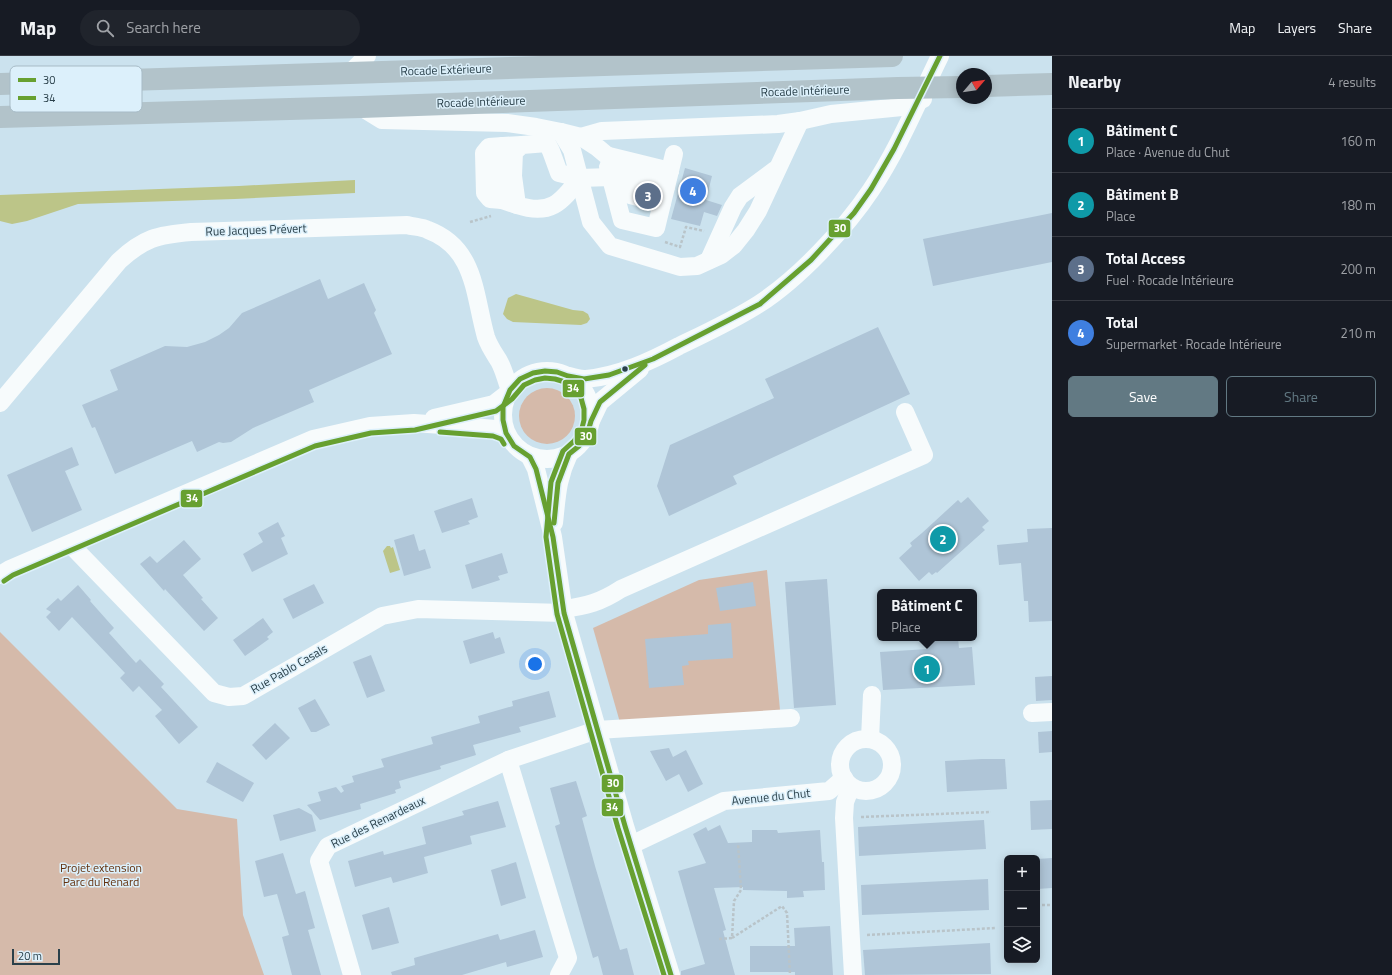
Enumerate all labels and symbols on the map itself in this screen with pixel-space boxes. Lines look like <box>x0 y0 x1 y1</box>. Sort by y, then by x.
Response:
street label: Rocade Extérieure <box>400 58 492 81</box>
legend <box>10 66 142 112</box>
north arrow <box>956 68 992 104</box>
text: 30 <box>43 72 55 88</box>
street label: Rocade Intérieure <box>760 79 850 102</box>
text: 34 <box>43 90 55 106</box>
street label: Rocade Intérieure <box>436 90 526 113</box>
pin: 4 <box>680 176 706 206</box>
pin: 3 <box>635 181 661 211</box>
street label: Rue Jacques Prévert <box>205 218 308 241</box>
line badge: 30 <box>828 219 851 238</box>
text: 30 <box>834 220 846 236</box>
unlabelled marker <box>620 364 630 374</box>
line badge: 34 <box>562 379 585 398</box>
text: 34 <box>567 380 579 396</box>
line badge: 30 <box>574 427 597 446</box>
text: 30 <box>580 428 592 444</box>
line badge: 34 <box>180 489 203 508</box>
text: 34 <box>186 490 198 506</box>
pin: 2 <box>930 524 956 554</box>
street label: Rue Pablo Casals <box>247 639 331 698</box>
your location <box>525 654 545 674</box>
pin: 1 <box>914 654 940 684</box>
line badge: 30 <box>601 774 624 793</box>
text: 30 <box>607 775 619 791</box>
street label: Avenue du Chut <box>731 783 812 810</box>
street label: Rue des Renardeaux <box>327 790 429 853</box>
line badge: 34 <box>601 798 624 817</box>
text: 34 <box>606 799 618 815</box>
park label: Projet extension Parc du Renard <box>60 858 142 891</box>
scale bar <box>12 947 60 966</box>

